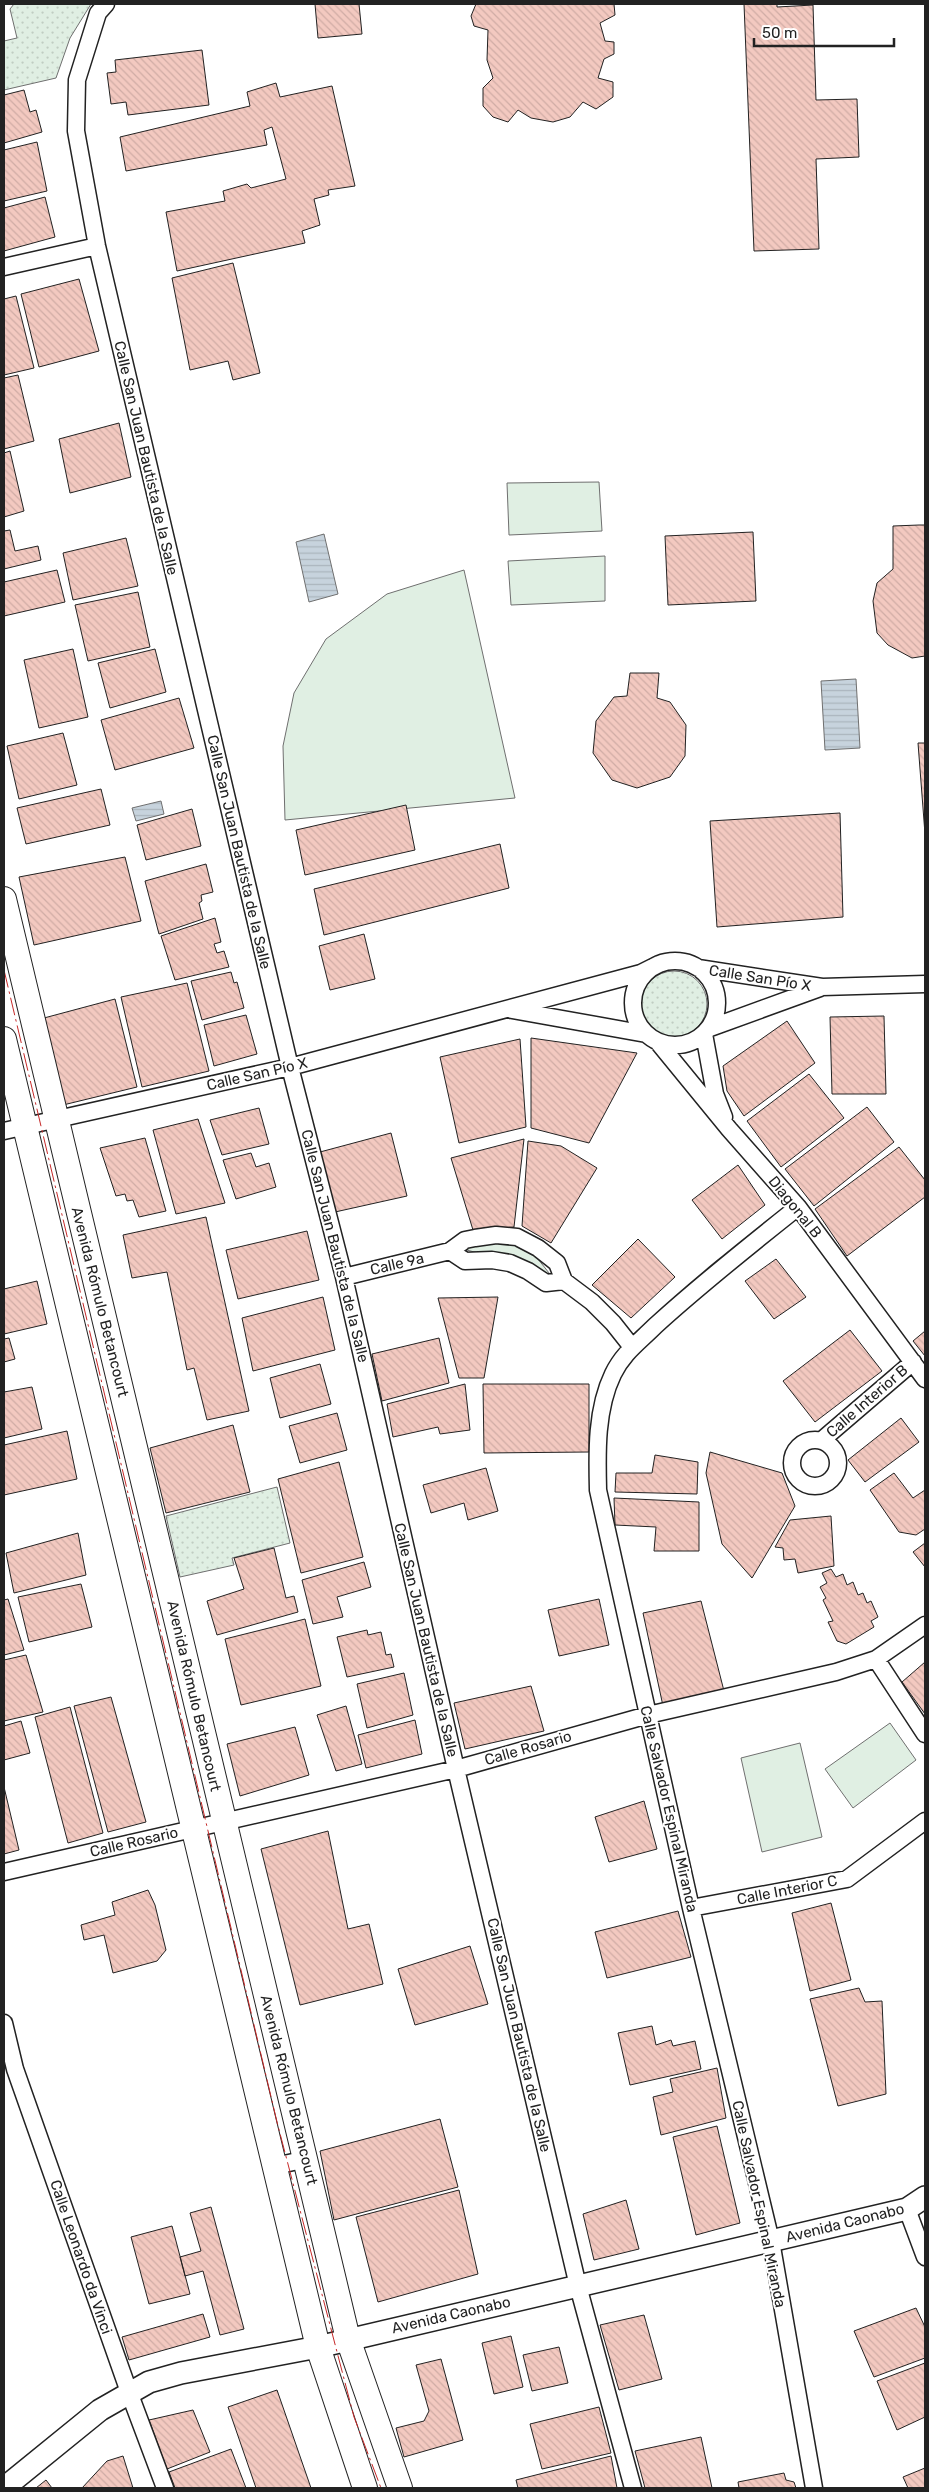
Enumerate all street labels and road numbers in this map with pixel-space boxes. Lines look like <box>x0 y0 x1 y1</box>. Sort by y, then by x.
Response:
street label: Calle San Juan Bautista de la Salle <box>110 339 182 577</box>
street label: Calle San Juan Bautista de la Salle <box>203 733 275 971</box>
street label: Calle San Pío X <box>708 961 813 995</box>
street label: Calle San Pío X <box>205 1054 310 1094</box>
street label: Calle San Juan Bautista de la Salle <box>297 1128 373 1364</box>
street label: Diagonal B <box>765 1172 825 1242</box>
street label: Avenida Rómulo Betancourt <box>68 1205 132 1399</box>
street label: Calle 9a <box>368 1249 426 1279</box>
street label: Calle Interior B <box>823 1361 911 1441</box>
street label: Calle San Juan Bautista de la Salle <box>390 1521 462 1759</box>
street label: Avenida Rómulo Betancourt <box>163 1599 225 1793</box>
street label: Calle Salvador Espinal Miranda <box>636 1704 702 1914</box>
street label: Calle Rosario <box>482 1727 574 1769</box>
street label: Calle Rosario <box>88 1823 180 1861</box>
street label: Calle Interior C <box>735 1871 839 1909</box>
street label: Calle San Juan Bautista de la Salle <box>483 1916 555 2154</box>
street label: Avenida Rómulo Betancourt <box>257 1993 321 2187</box>
street label: Calle Salvador Espinal Miranda <box>728 2099 790 2309</box>
street label: Calle Leonardo da Vinci <box>46 2178 116 2336</box>
street label: Avenida Caonabo <box>784 2200 906 2246</box>
street label: Avenida Caonabo <box>390 2293 512 2337</box>

